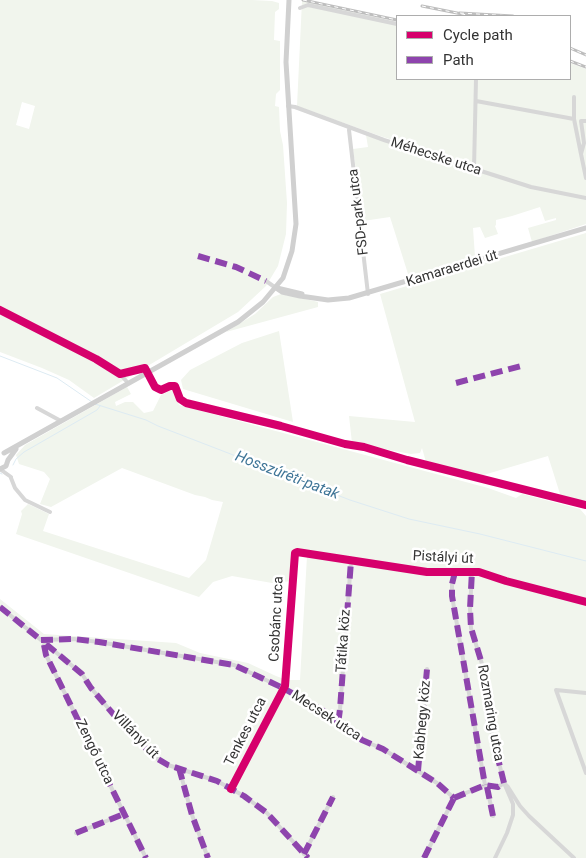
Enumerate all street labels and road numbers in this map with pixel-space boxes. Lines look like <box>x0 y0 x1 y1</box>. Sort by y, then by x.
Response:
street label: Méhecske utca <box>388 134 484 180</box>
street label: FSD-park utca <box>345 168 373 256</box>
street label: Kamaraerdei út <box>404 247 500 291</box>
street label: Pistályi út <box>412 548 474 568</box>
street label: Csobánc utca <box>266 576 288 662</box>
street label: Tátika köz <box>333 609 355 673</box>
street label: Rozmaring utca <box>473 663 507 763</box>
street label: Kabhegy köz <box>411 680 435 760</box>
street label: Mecsek utca <box>288 687 364 745</box>
street label: Tenkes utca <box>221 695 271 769</box>
street label: Villányi út <box>108 707 162 763</box>
street label: Zengő utca <box>71 717 117 787</box>

